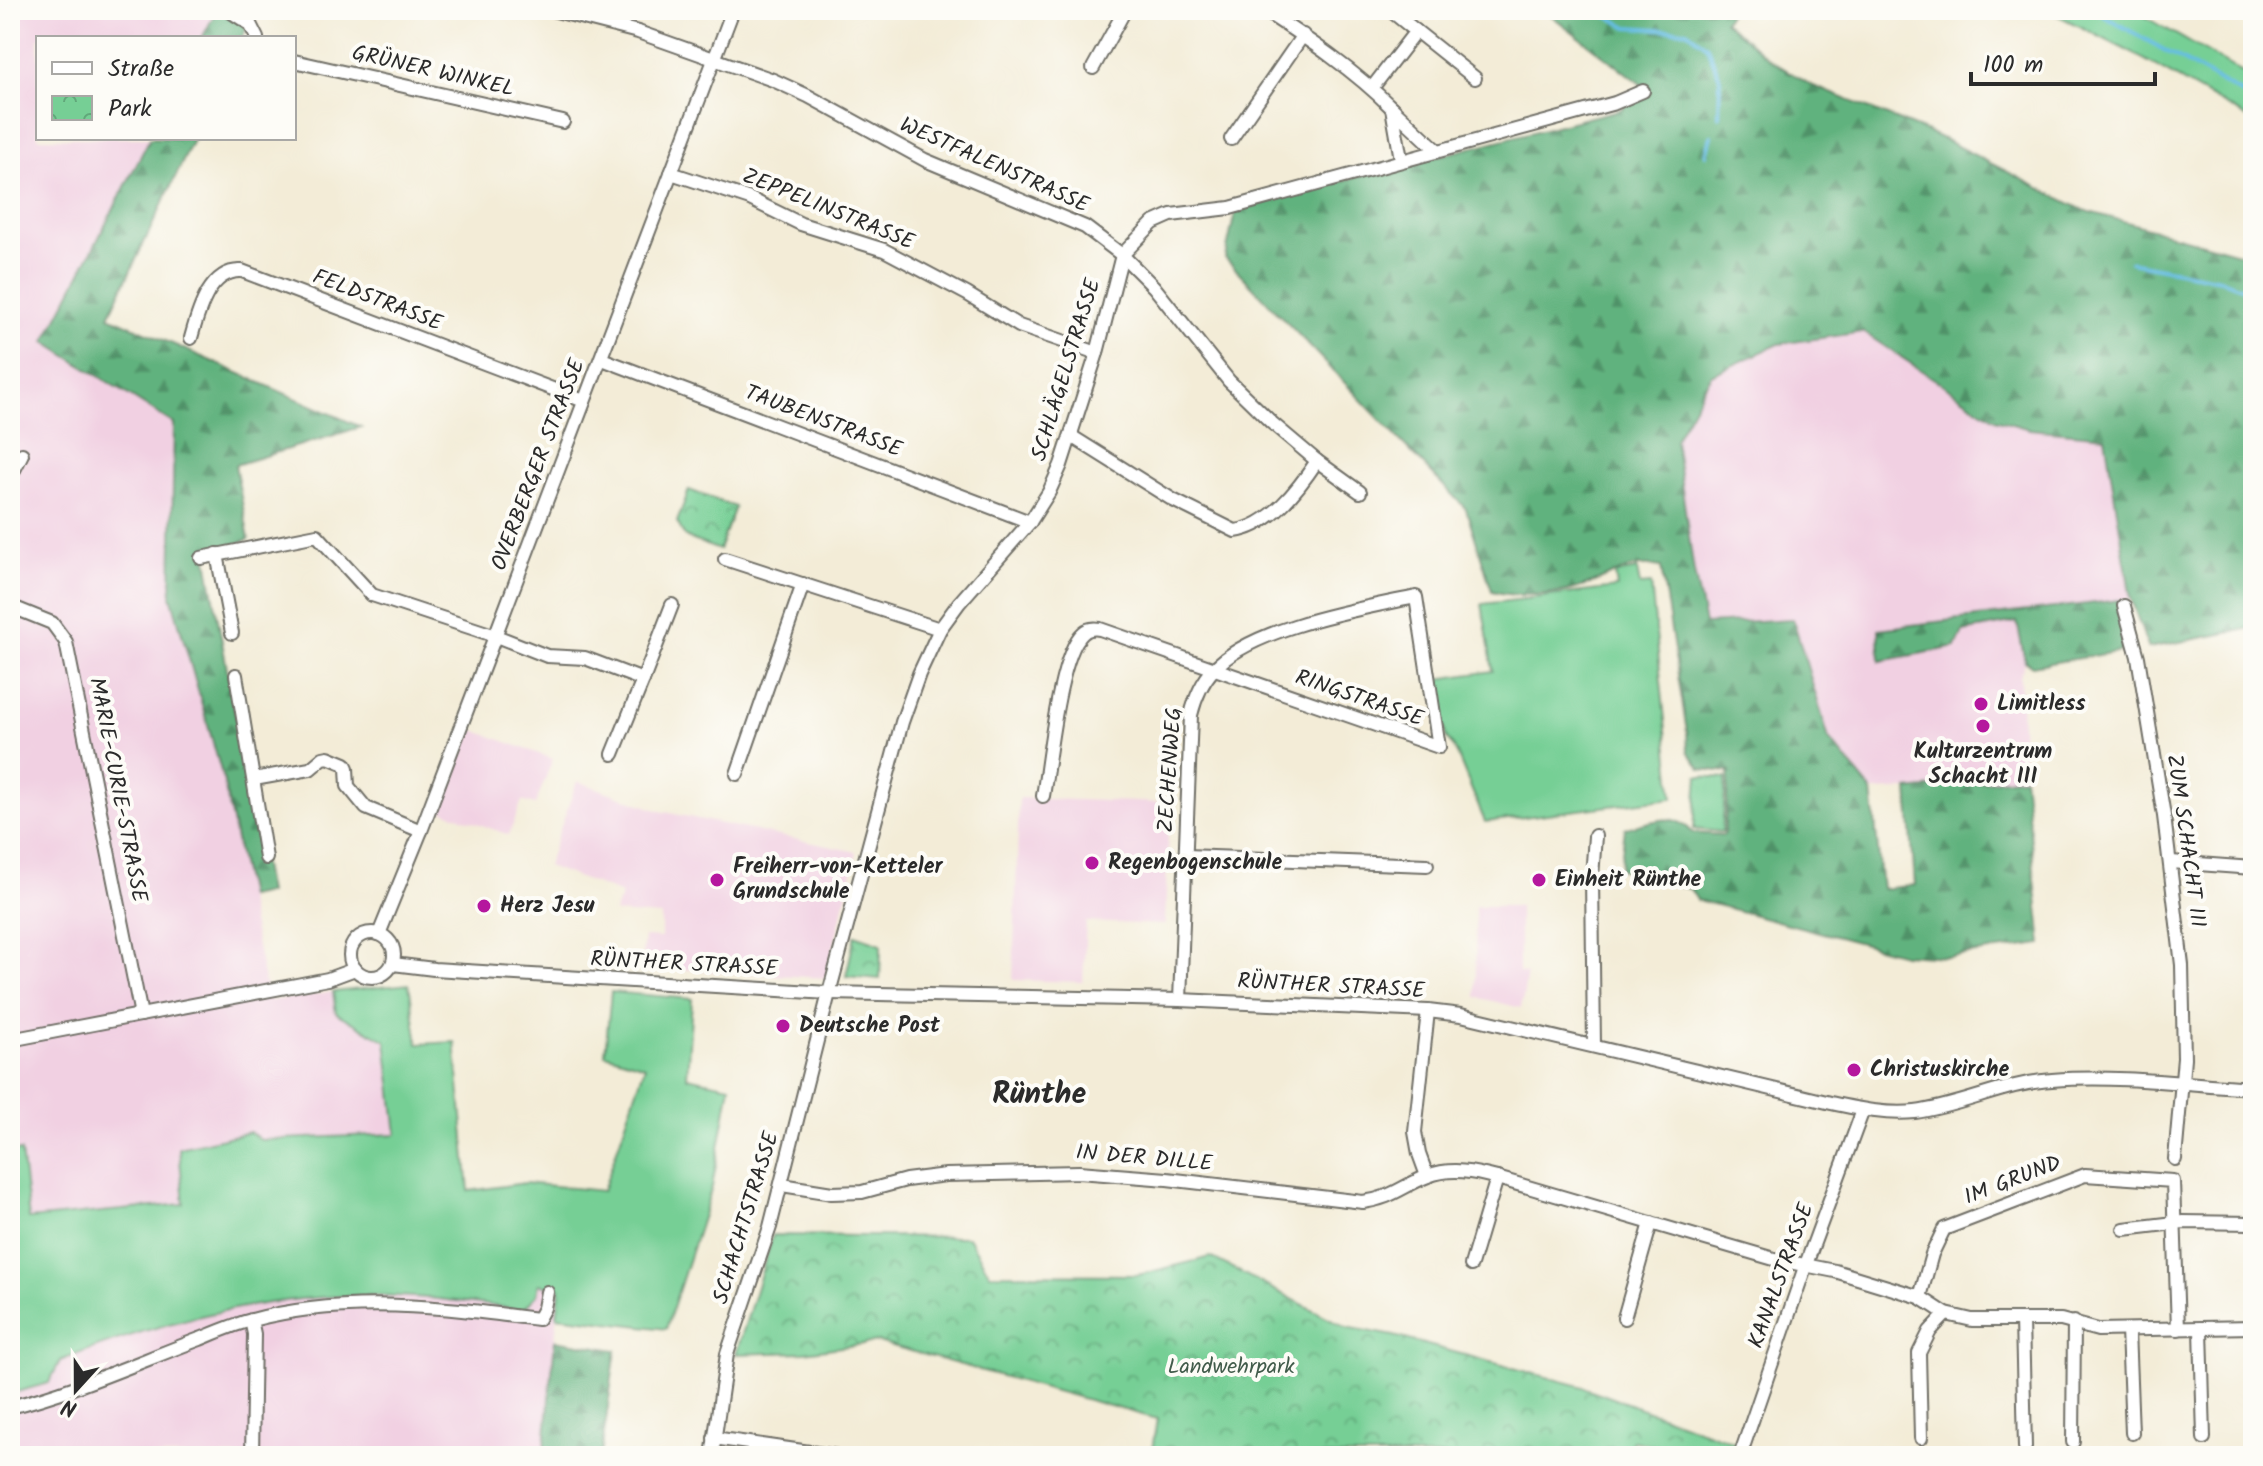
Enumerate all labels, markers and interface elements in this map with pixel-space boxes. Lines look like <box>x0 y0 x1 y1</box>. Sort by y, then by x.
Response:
legend <box>36 36 296 140</box>
street label: GRÜNER WINKEL <box>348 36 518 108</box>
scale bar <box>1971 36 2155 86</box>
text: 100 m <box>1983 46 2043 85</box>
text: Straße <box>108 50 174 89</box>
text: Park <box>108 90 152 129</box>
street label: WESTFALENSTRASSE <box>894 109 1095 224</box>
street label: ZEPPELINSTRASSE <box>737 160 920 261</box>
street label: FELDSTRASSE <box>307 260 448 342</box>
street label: SCHLÄGELSTRASSE <box>1023 273 1112 466</box>
street label: OVERBERGER STRASSE <box>482 353 596 576</box>
street label: TAUBENSTRASSE <box>739 376 908 468</box>
street label: RINGSTRASSE <box>1290 661 1429 738</box>
street label: MARIE-CURIE-STRASSE <box>78 675 156 906</box>
place label: Limitless <box>1997 687 2086 722</box>
marker: Limitless <box>1972 695 1990 713</box>
street label: ZECHENWEG <box>1149 706 1193 834</box>
marker: Kulturzentrum Schacht III <box>1974 717 1992 735</box>
place label: Kulturzentrum Schacht III <box>1914 735 2052 795</box>
street label: ZUM SCHACHT III <box>2155 752 2215 930</box>
place label: Regenbogenschule <box>1108 846 1282 881</box>
place label: Freiherr-von-Ketteler Grundschule <box>733 850 943 910</box>
marker: Regenbogenschule <box>1083 854 1101 872</box>
place label: Einheit Rünthe <box>1555 863 1702 898</box>
marker: Freiherr-von-Ketteler Grundschule <box>708 871 726 889</box>
marker: Einheit Rünthe <box>1530 871 1548 889</box>
place label: Herz Jesu <box>500 889 595 924</box>
marker: Herz Jesu <box>475 897 493 915</box>
street label: RÜNTHER STRASSE <box>589 943 780 987</box>
street label: RÜNTHER STRASSE <box>1236 965 1427 1009</box>
place label: Deutsche Post <box>799 1009 941 1044</box>
marker: Deutsche Post <box>774 1017 792 1035</box>
place label: Christuskirche <box>1870 1053 2009 1088</box>
marker: Christuskirche <box>1845 1061 1863 1079</box>
district label: Rünthe <box>992 1071 1086 1119</box>
street label: SCHACHTSTRASSE <box>704 1126 790 1309</box>
street label: IN DER DILLE <box>1074 1136 1215 1183</box>
street label: IM GRUND <box>1959 1146 2067 1216</box>
street label: KANALSTRASSE <box>1739 1197 1825 1354</box>
north arrow <box>36 1350 116 1430</box>
park label: Landwehrpark <box>1167 1350 1295 1385</box>
text: N <box>57 1387 82 1425</box>

